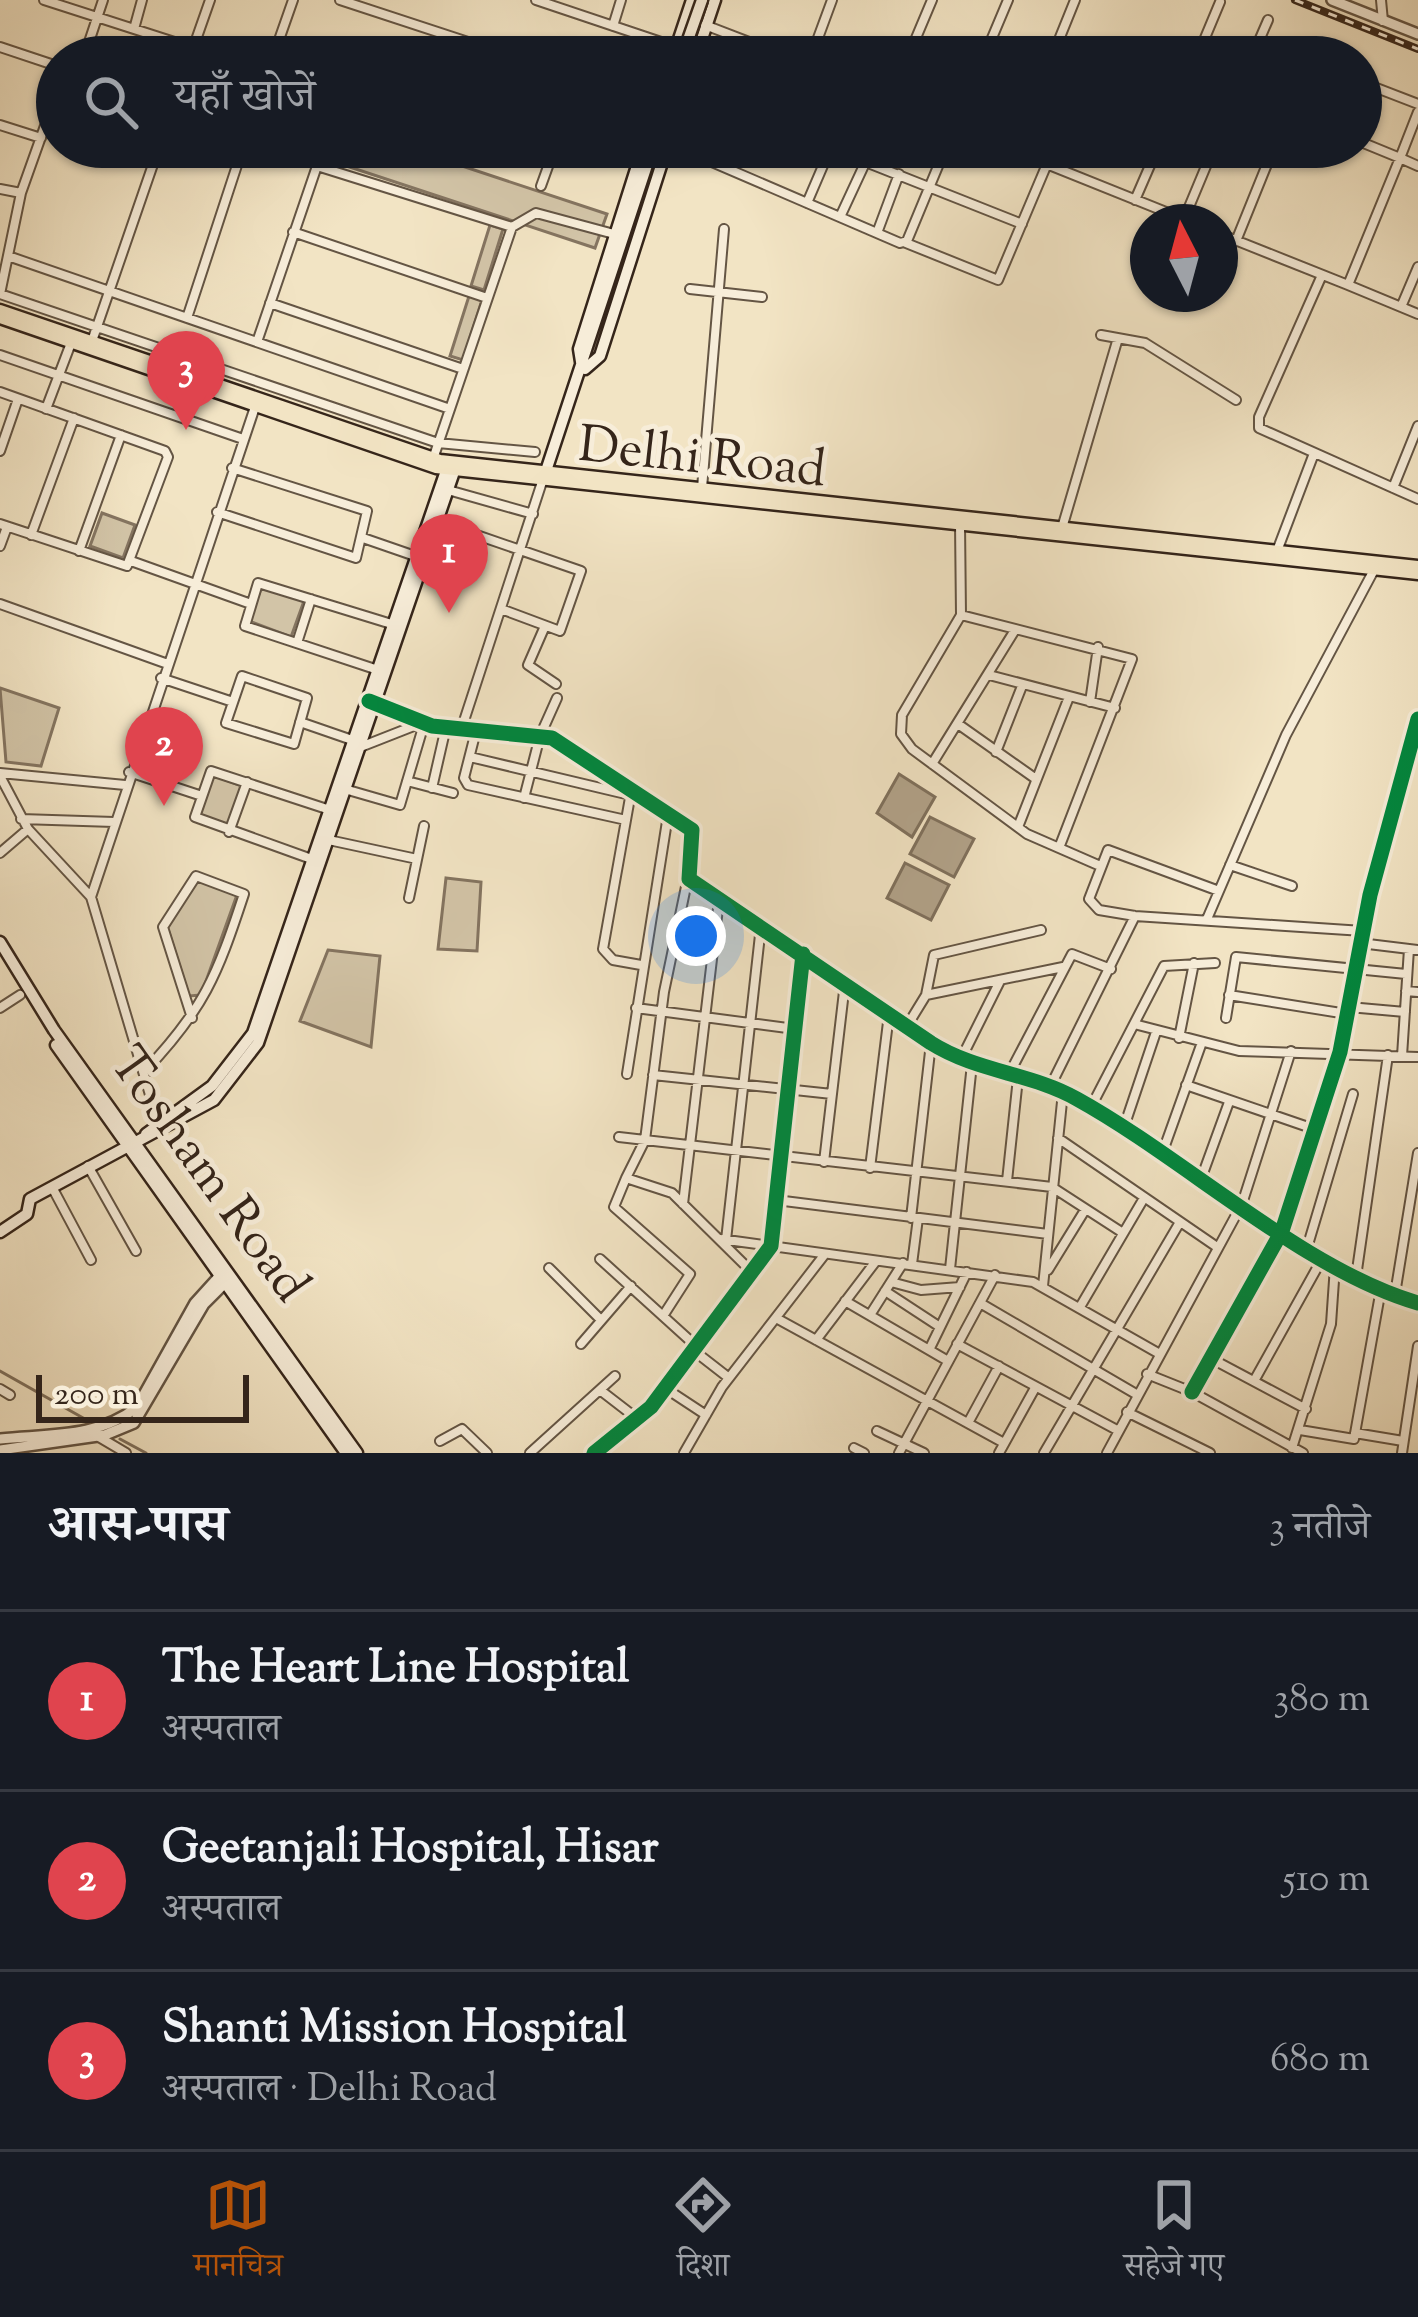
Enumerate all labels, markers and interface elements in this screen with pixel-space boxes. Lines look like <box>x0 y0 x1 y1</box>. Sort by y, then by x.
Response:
search box <box>36 36 1382 168</box>
text: यहाँ खोजें <box>174 67 315 132</box>
icon: search <box>78 69 144 135</box>
north arrow <box>1130 204 1238 312</box>
pin: 3 <box>147 331 225 430</box>
street label: Delhi Road <box>575 411 829 509</box>
pin: 1 <box>410 514 488 613</box>
pin: 2 <box>125 707 203 806</box>
your location <box>666 906 726 966</box>
street label: Tosham Road <box>89 1033 325 1319</box>
scale bar <box>36 1369 249 1422</box>
text: 200 m <box>54 1372 139 1420</box>
text: आस-पास <box>48 1491 228 1564</box>
text: 3 नतीजे <box>1269 1501 1370 1557</box>
text: The Heart Line Hospital <box>162 1638 629 1703</box>
text: 1 <box>80 1673 94 1729</box>
text: 380 m <box>1274 1673 1370 1729</box>
text: अस्पताल <box>162 1703 281 1759</box>
text: Geetanjali Hospital, Hisar <box>162 1818 659 1883</box>
text: 2 <box>78 1853 96 1909</box>
text: 510 m <box>1283 1853 1370 1909</box>
text: अस्पताल <box>162 1883 281 1939</box>
text: Shanti Mission Hospital <box>162 1998 627 2063</box>
text: 3 <box>79 2033 95 2089</box>
text: 680 m <box>1270 2033 1370 2089</box>
text: अस्पताल · Delhi Road <box>162 2063 497 2119</box>
tab: मानचित्र <box>194 2172 283 2297</box>
tab: दिशा <box>670 2172 736 2297</box>
tab: सहेजे गए <box>1123 2172 1224 2297</box>

